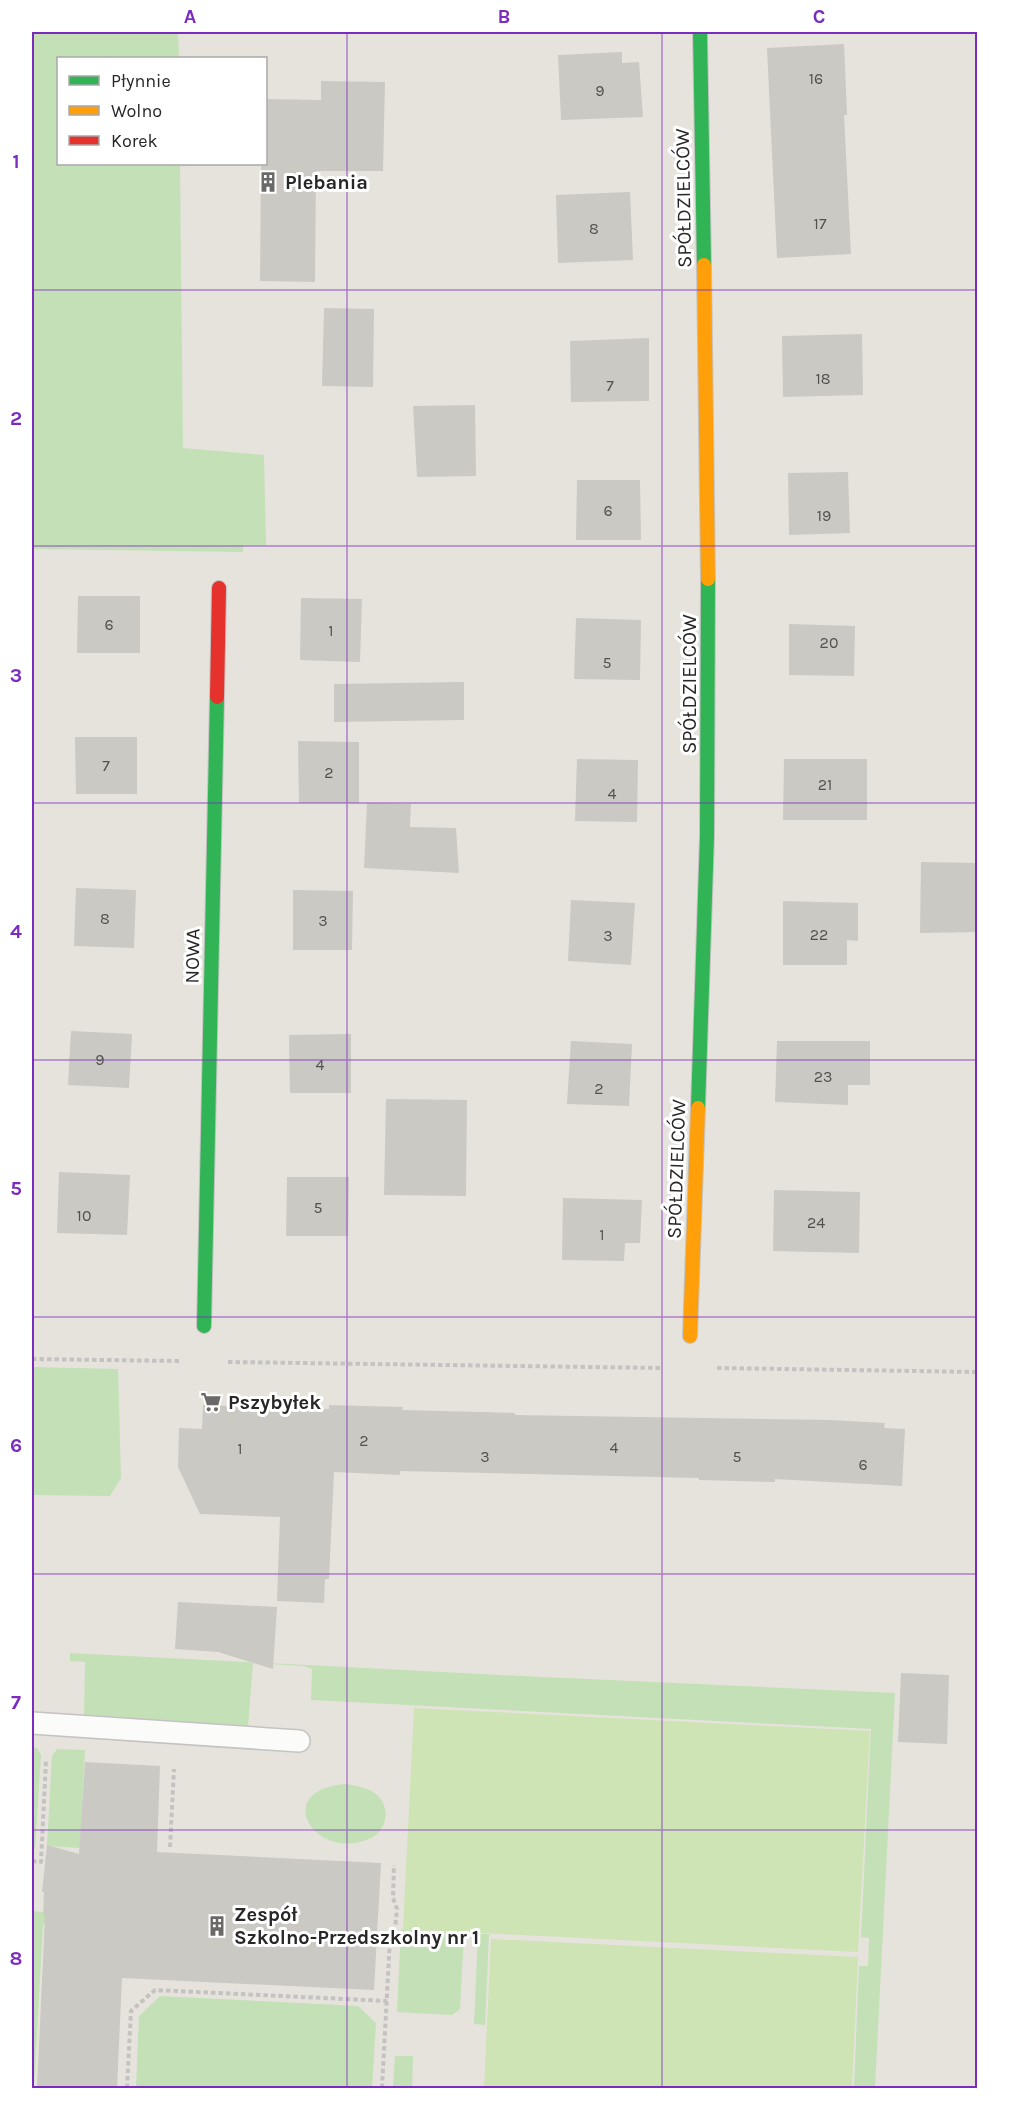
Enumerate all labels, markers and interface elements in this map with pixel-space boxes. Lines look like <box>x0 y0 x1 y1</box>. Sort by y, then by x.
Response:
text: A <box>184 5 197 28</box>
text: B <box>498 5 510 28</box>
text: C <box>813 5 825 28</box>
legend <box>57 57 267 165</box>
house number: 16 <box>809 69 823 88</box>
text: Płynnie <box>111 70 171 92</box>
house number: 9 <box>595 81 605 100</box>
text: Wolno <box>111 100 162 122</box>
street label: SPÓŁDZIELCÓW <box>670 128 696 268</box>
text: Korek <box>111 130 158 152</box>
text: 1 <box>12 150 20 173</box>
building icon: Plebania <box>256 170 280 194</box>
place label: Plebania <box>285 171 368 194</box>
house number: 17 <box>814 214 827 233</box>
house number: 8 <box>589 219 599 238</box>
house number: 18 <box>815 369 831 388</box>
house number: 7 <box>606 376 614 395</box>
text: 2 <box>10 407 22 430</box>
house number: 6 <box>603 501 613 520</box>
house number: 19 <box>817 506 831 525</box>
street label: SPÓŁDZIELCÓW <box>677 614 701 754</box>
house number: 6 <box>104 615 114 634</box>
house number: 1 <box>328 621 334 640</box>
house number: 20 <box>820 633 838 652</box>
house number: 5 <box>602 653 612 672</box>
text: 3 <box>10 664 22 687</box>
house number: 7 <box>102 756 110 775</box>
house number: 2 <box>324 763 334 782</box>
house number: 21 <box>818 775 832 794</box>
house number: 4 <box>608 784 617 803</box>
house number: 8 <box>100 909 110 928</box>
house number: 3 <box>318 911 328 930</box>
text: 4 <box>10 920 22 943</box>
house number: 22 <box>810 925 828 944</box>
house number: 3 <box>603 926 613 945</box>
street label: NOWA <box>181 928 204 984</box>
house number: 9 <box>95 1050 105 1069</box>
house number: 4 <box>316 1055 325 1074</box>
house number: 23 <box>814 1067 832 1086</box>
house number: 2 <box>594 1079 604 1098</box>
street label: SPÓŁDZIELCÓW <box>662 1099 690 1239</box>
text: 5 <box>10 1177 22 1200</box>
house number: 5 <box>313 1198 323 1217</box>
house number: 10 <box>77 1206 91 1225</box>
house number: 24 <box>807 1213 825 1232</box>
house number: 1 <box>599 1225 605 1244</box>
supermarket icon: Pszybyłek <box>199 1390 223 1414</box>
place label: Pszybyłek <box>228 1391 321 1414</box>
house number: 2 <box>359 1431 369 1450</box>
text: 6 <box>10 1434 22 1457</box>
house number: 4 <box>610 1438 619 1457</box>
house number: 1 <box>237 1439 243 1458</box>
house number: 3 <box>480 1447 490 1466</box>
house number: 5 <box>732 1447 742 1466</box>
house number: 6 <box>858 1455 868 1474</box>
text: 7 <box>11 1691 21 1714</box>
place label: Zespół Szkolno-Przedszkolny nr 1 <box>234 1903 479 1949</box>
building icon: Zespół Szkolno-Przedszkolny nr 1 <box>205 1914 229 1938</box>
text: 8 <box>10 1947 22 1970</box>

